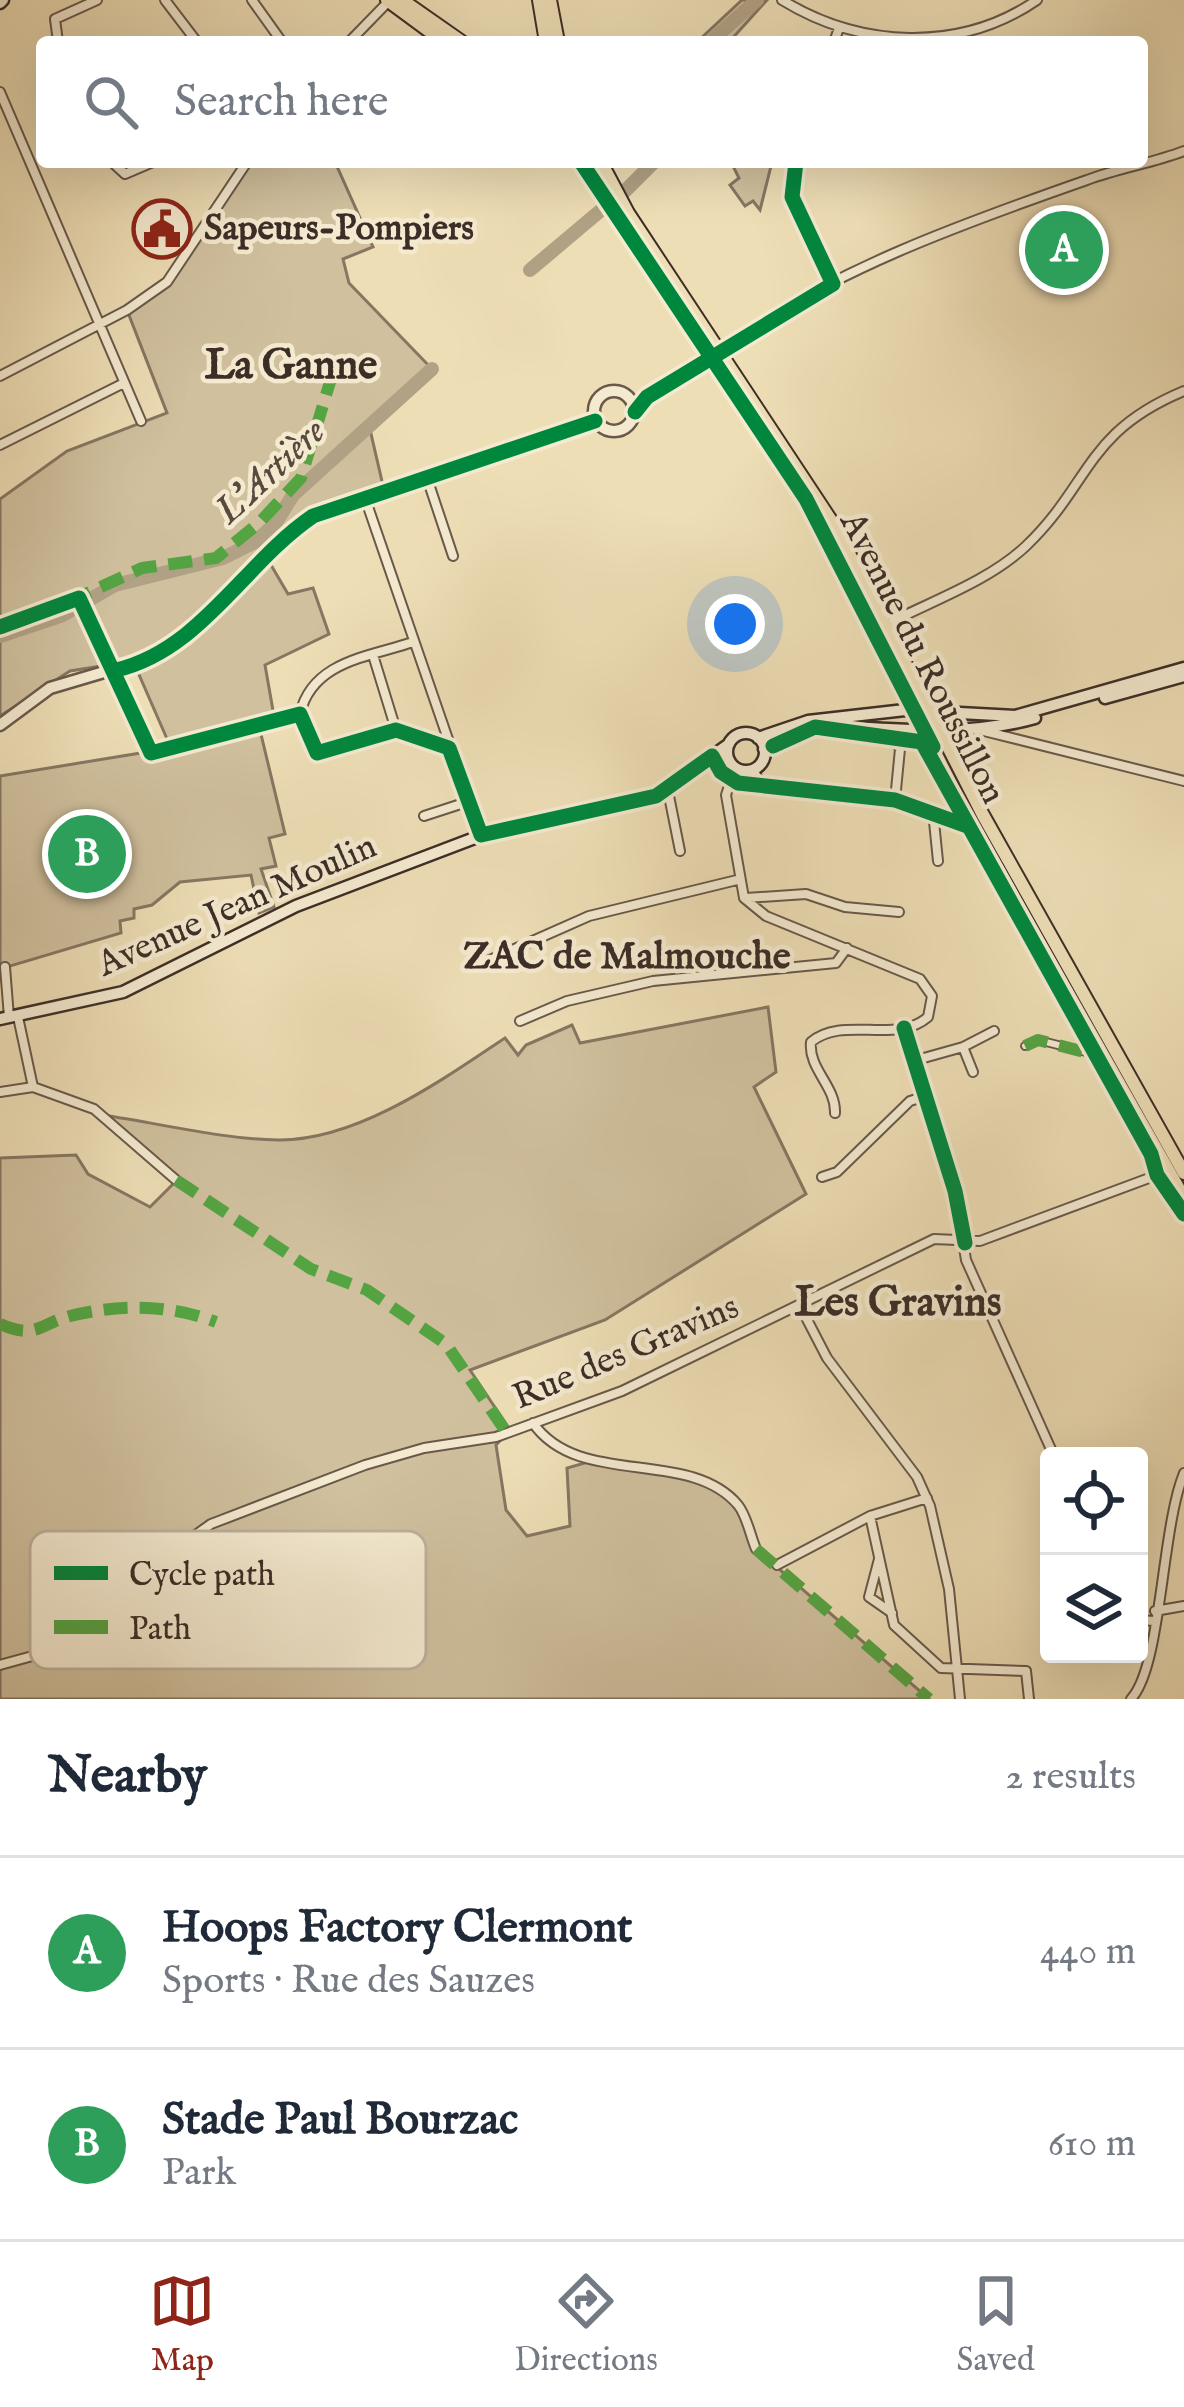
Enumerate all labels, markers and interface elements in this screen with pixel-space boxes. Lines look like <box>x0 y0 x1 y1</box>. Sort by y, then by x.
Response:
search box <box>36 36 1148 168</box>
icon: search <box>78 69 144 135</box>
text: Search here <box>174 74 388 131</box>
public building icon: Sapeurs-Pompiers <box>131 198 193 260</box>
pin: A <box>1025 205 1103 295</box>
place label: Sapeurs-Pompiers <box>204 206 474 252</box>
district label: La Ganne <box>205 340 377 393</box>
water label: L'Artière <box>204 408 337 536</box>
street label: Avenue du Roussillon <box>828 503 1016 812</box>
your location <box>705 594 765 654</box>
pin: B <box>48 809 126 899</box>
street label: Avenue Jean Moulin <box>89 824 384 989</box>
district label: ZAC de Malmouche <box>463 933 791 982</box>
district label: Les Gravins <box>795 1277 1001 1330</box>
street label: Rue des Gravins <box>506 1285 746 1421</box>
map controls <box>1040 1447 1148 1663</box>
button: locate <box>1040 1447 1148 1555</box>
legend <box>30 1531 426 1669</box>
text: Cycle path <box>129 1555 275 1597</box>
button: layers <box>1040 1555 1148 1663</box>
text: Path <box>129 1609 191 1651</box>
text: Nearby <box>48 1745 207 1810</box>
text: 2 results <box>1005 1753 1136 1802</box>
text: Hoops Factory Clermont <box>162 1900 633 1957</box>
text: A <box>74 1928 100 1977</box>
text: 440 m <box>1040 1928 1136 1977</box>
text: Sports · Rue des Sauzes <box>162 1957 535 2006</box>
text: Stade Paul Bourzac <box>162 2092 518 2149</box>
text: B <box>74 2120 100 2169</box>
text: 610 m <box>1048 2120 1136 2169</box>
text: Park <box>162 2149 236 2198</box>
tab: Map <box>149 2268 215 2382</box>
tab: Directions <box>514 2268 658 2382</box>
tab: Saved <box>957 2268 1035 2382</box>

